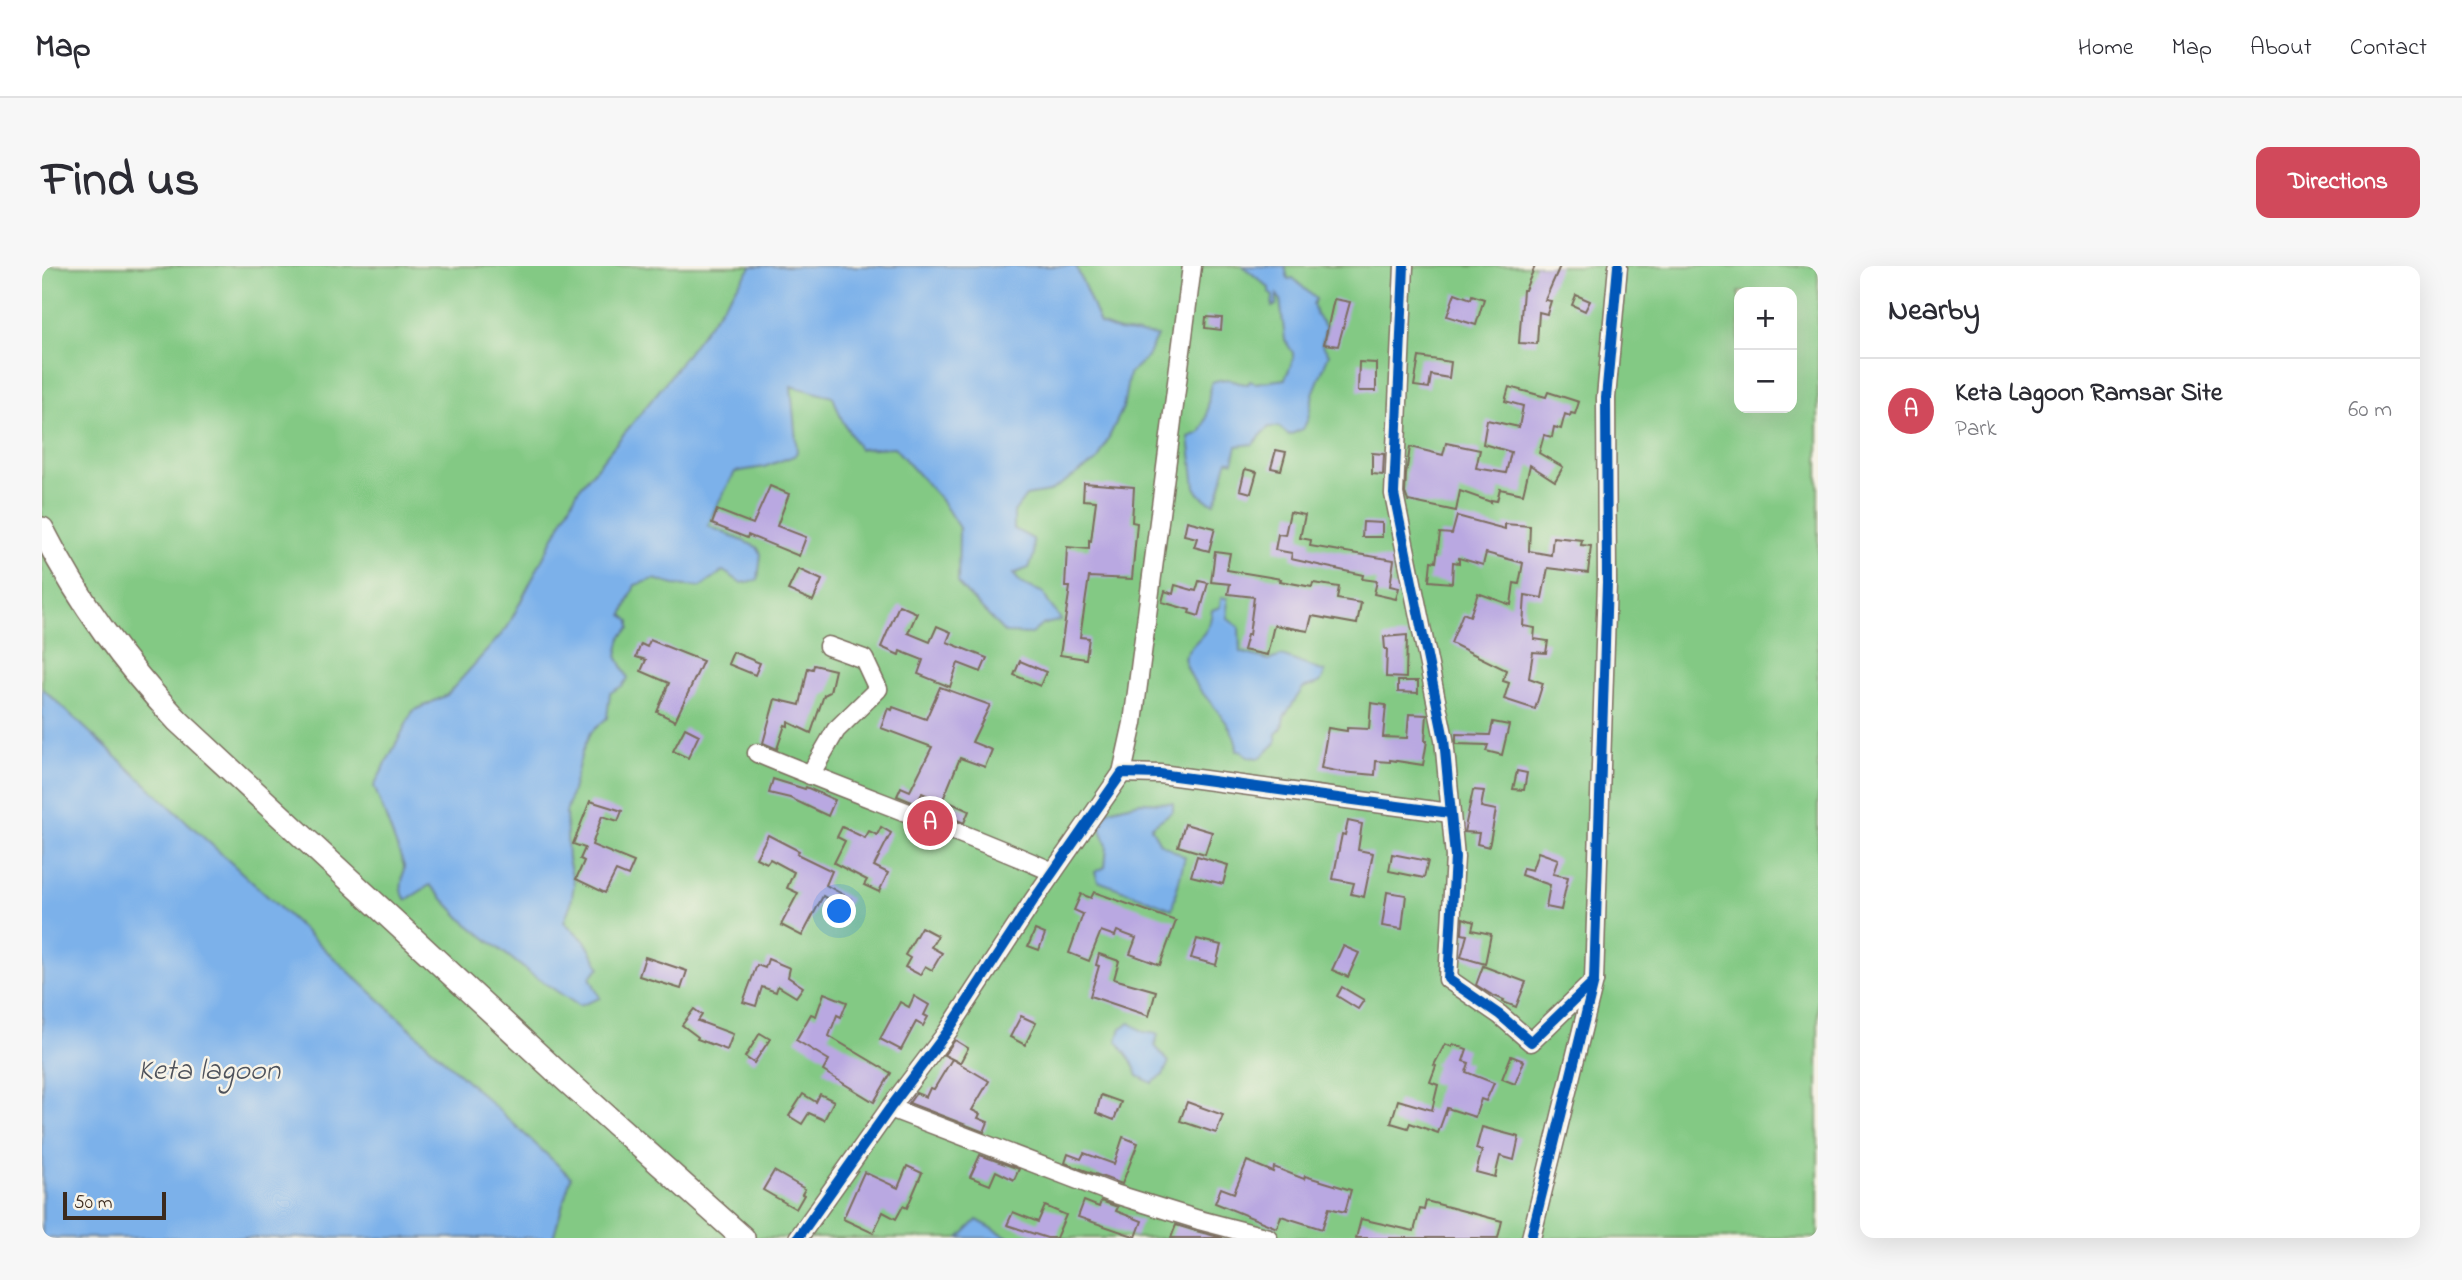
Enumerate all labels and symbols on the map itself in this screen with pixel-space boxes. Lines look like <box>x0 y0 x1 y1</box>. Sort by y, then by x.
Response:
pin: A <box>907 797 953 849</box>
your location <box>822 894 856 928</box>
water label: Keta lagoon <box>138 1050 281 1094</box>
scale bar <box>63 1189 166 1221</box>

